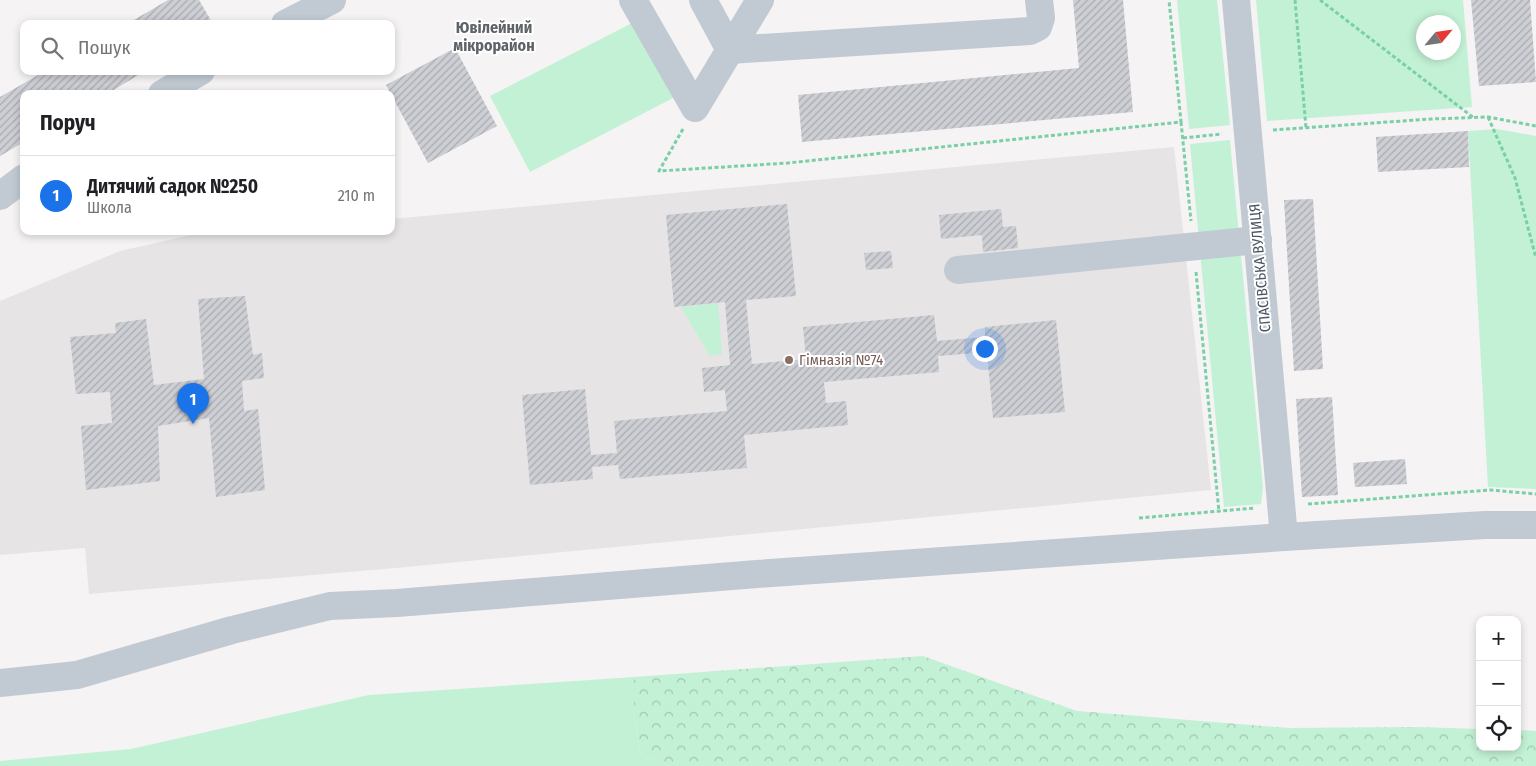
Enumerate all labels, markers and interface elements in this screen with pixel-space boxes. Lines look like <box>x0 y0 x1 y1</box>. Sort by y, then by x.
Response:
north arrow <box>1416 15 1461 60</box>
district label: Ювілейний мікрорайон <box>453 18 535 55</box>
search box <box>20 20 395 75</box>
icon: search <box>38 34 66 62</box>
text: Пошук <box>78 36 130 59</box>
text: Поруч <box>40 110 96 136</box>
text: Дитячий садок №250 <box>87 175 258 198</box>
text: 1 <box>53 186 59 205</box>
text: 210 m <box>338 186 375 205</box>
text: Школа <box>87 198 132 217</box>
street label: СПАСІВСЬКА ВУЛИЦЯ <box>1245 203 1275 333</box>
your location <box>972 336 998 362</box>
place label: Гімназія №74 <box>799 351 883 369</box>
marker: Гімназія №74 <box>783 354 795 366</box>
pin: 1 <box>177 383 209 424</box>
map controls <box>1476 616 1521 751</box>
button: + <box>1476 616 1521 661</box>
button: − <box>1476 661 1521 706</box>
button: locate <box>1476 706 1521 751</box>

